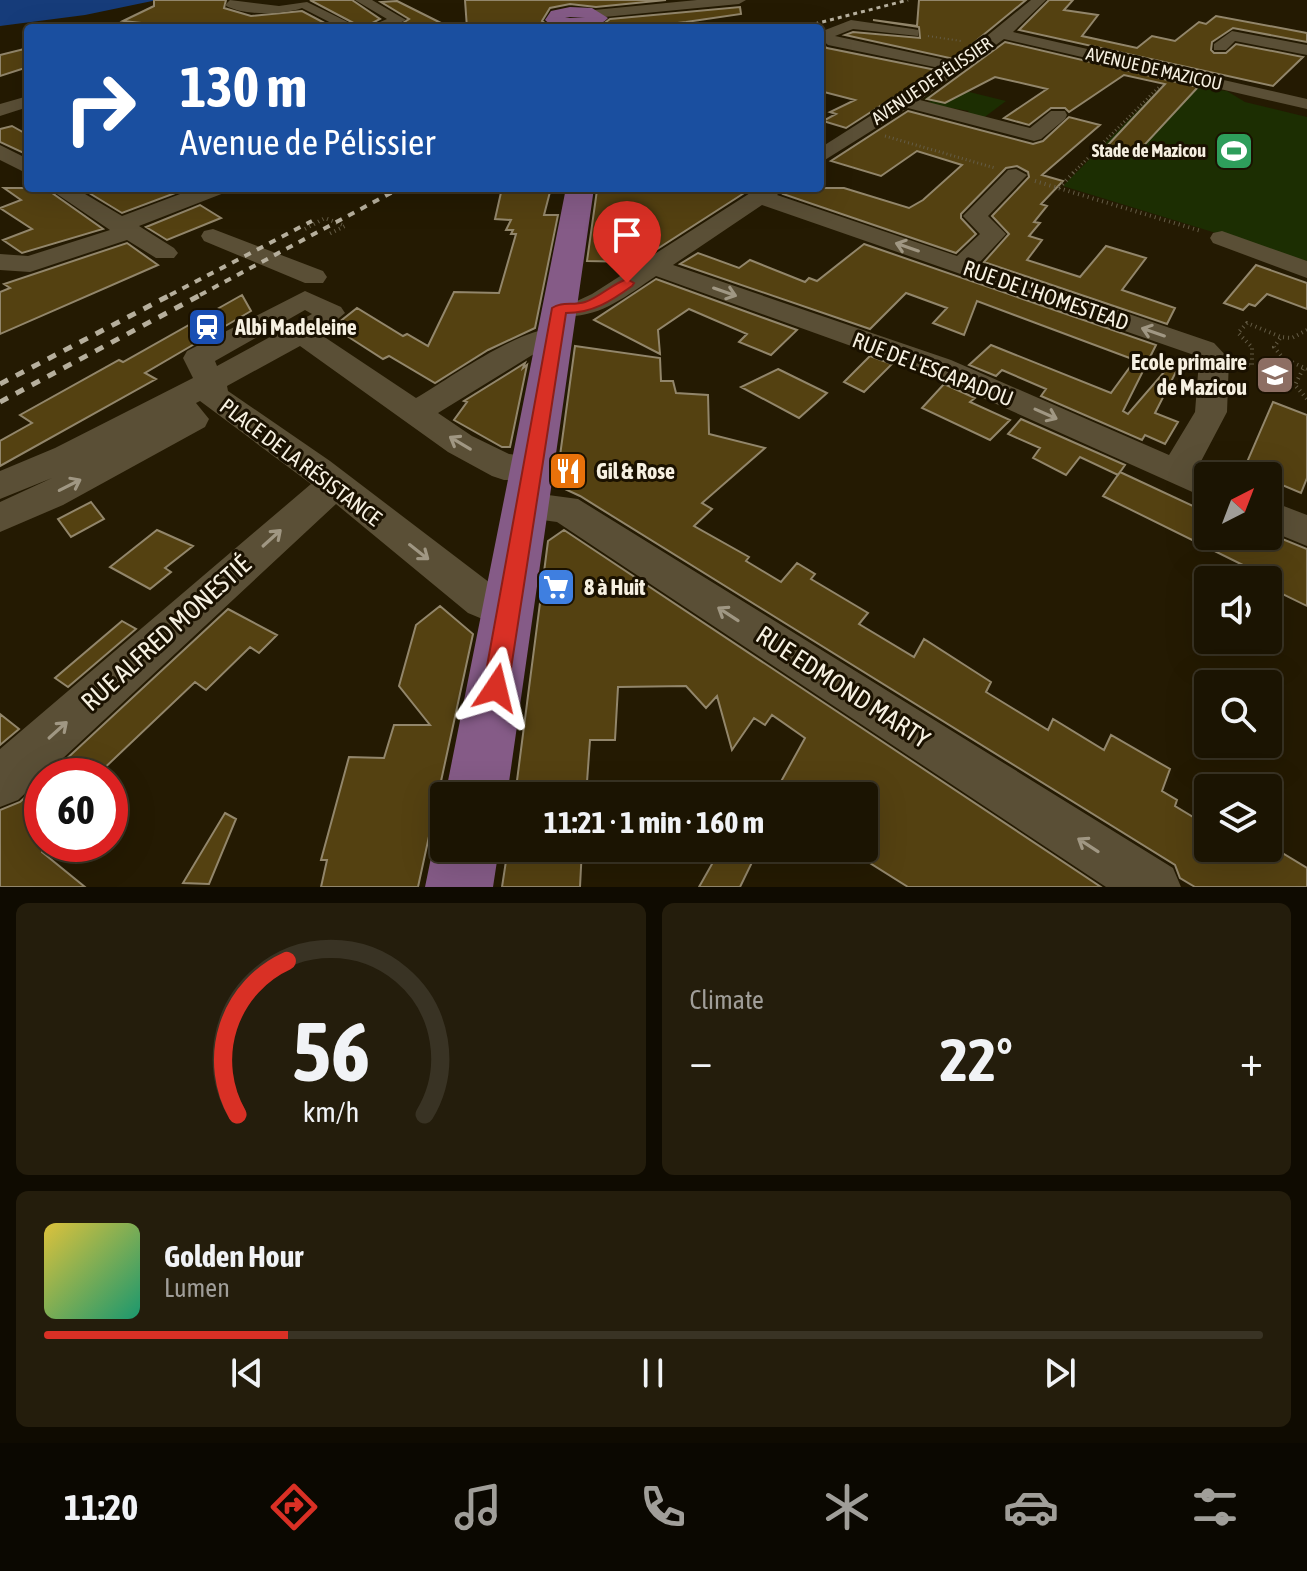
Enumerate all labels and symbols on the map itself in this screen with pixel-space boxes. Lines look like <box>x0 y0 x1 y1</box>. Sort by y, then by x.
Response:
street label: AVENUE DE PÉLISSIER <box>867 32 996 129</box>
street label: AVENUE DE MAZICOU <box>1084 43 1224 94</box>
sports icon: Stade de Mazicou <box>1213 130 1255 172</box>
place label: Stade de Mazicou <box>1092 140 1206 161</box>
pin <box>593 201 661 283</box>
one-way arrow <box>895 239 920 254</box>
street label: RUE DE L'HOMESTEAD <box>960 255 1132 335</box>
one-way arrow <box>712 286 737 300</box>
station icon: Albi Madeleine <box>186 306 228 348</box>
place label: Albi Madeleine <box>234 314 357 340</box>
one-way arrow <box>1141 323 1166 338</box>
street label: RUE DE L'ESCAPADOU <box>849 326 1017 412</box>
place label: Ecole primaire de Mazicou <box>1131 349 1247 400</box>
school or university icon: Ecole primaire de Mazicou <box>1254 354 1296 396</box>
street label: PLACE DE LA RÉSISTANCE <box>215 393 387 532</box>
one-way arrow <box>1034 408 1058 423</box>
one-way arrow <box>449 435 472 451</box>
restaurant icon: Gil & Rose <box>547 450 589 492</box>
place label: Gil & Rose <box>596 458 675 484</box>
north arrow <box>1194 462 1282 550</box>
one-way arrow <box>58 476 82 492</box>
one-way arrow <box>262 529 282 547</box>
one-way arrow <box>408 543 429 560</box>
street label: RUE ALFRED MONESTIÉ <box>75 549 257 717</box>
supermarket icon: 8 à Huit <box>535 566 577 608</box>
place label: 8 à Huit <box>584 574 646 600</box>
one-way arrow <box>717 605 740 621</box>
street label: RUE EDMOND MARTY <box>751 620 936 755</box>
position arrow <box>454 646 538 730</box>
one-way arrow <box>48 720 68 739</box>
speed limit sign: 60 <box>24 758 128 862</box>
one-way arrow <box>1077 836 1100 852</box>

